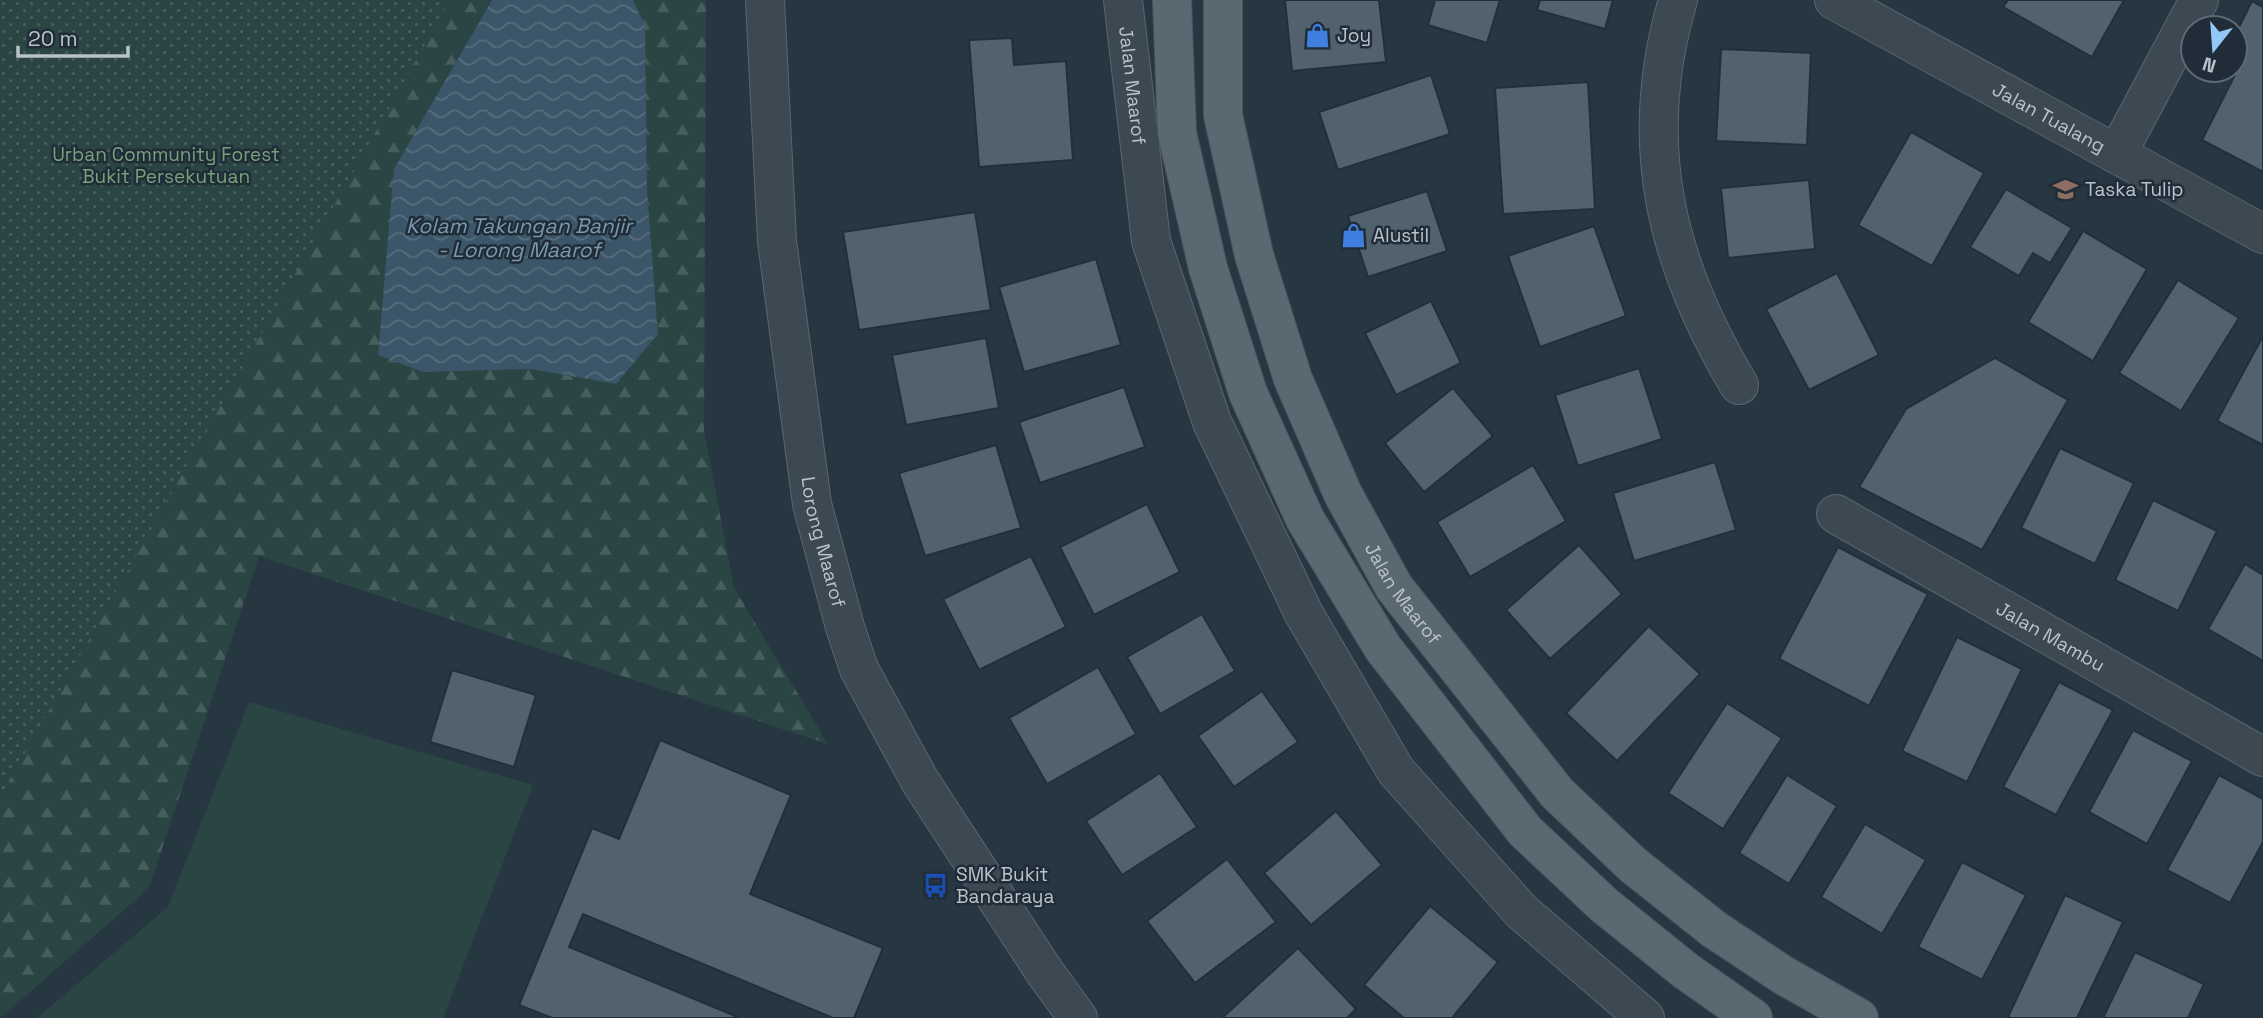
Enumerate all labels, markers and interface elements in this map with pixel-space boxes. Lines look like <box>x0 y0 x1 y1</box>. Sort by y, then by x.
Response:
scale bar <box>18 14 128 58</box>
north arrow <box>2179 14 2249 84</box>
shop icon: Joy <box>1303 21 1331 49</box>
place label: Joy <box>1337 23 1371 48</box>
text: 20 m <box>28 25 78 52</box>
street label: Jalan Maarof <box>1113 25 1152 146</box>
text: N <box>2199 51 2219 79</box>
street label: Jalan Tualang <box>1988 77 2110 159</box>
park label: Urban Community Forest Bukit Persekutuan <box>52 142 280 189</box>
school or university icon: Taska Tulip <box>2051 175 2079 203</box>
place label: Taska Tulip <box>2085 177 2184 202</box>
water label: Kolam Takungan Banjir - Lorong Maarof <box>406 212 634 263</box>
shop icon: Alustil <box>1339 221 1367 249</box>
place label: Alustil <box>1373 223 1429 248</box>
street label: Lorong Maarof <box>795 475 851 610</box>
street label: Jalan Maarof <box>1359 538 1447 650</box>
street label: Jalan Mambu <box>1991 596 2109 678</box>
place label: SMK Bukit Bandaraya <box>956 862 1054 909</box>
bus stop icon: SMK Bukit Bandaraya <box>922 871 950 899</box>

